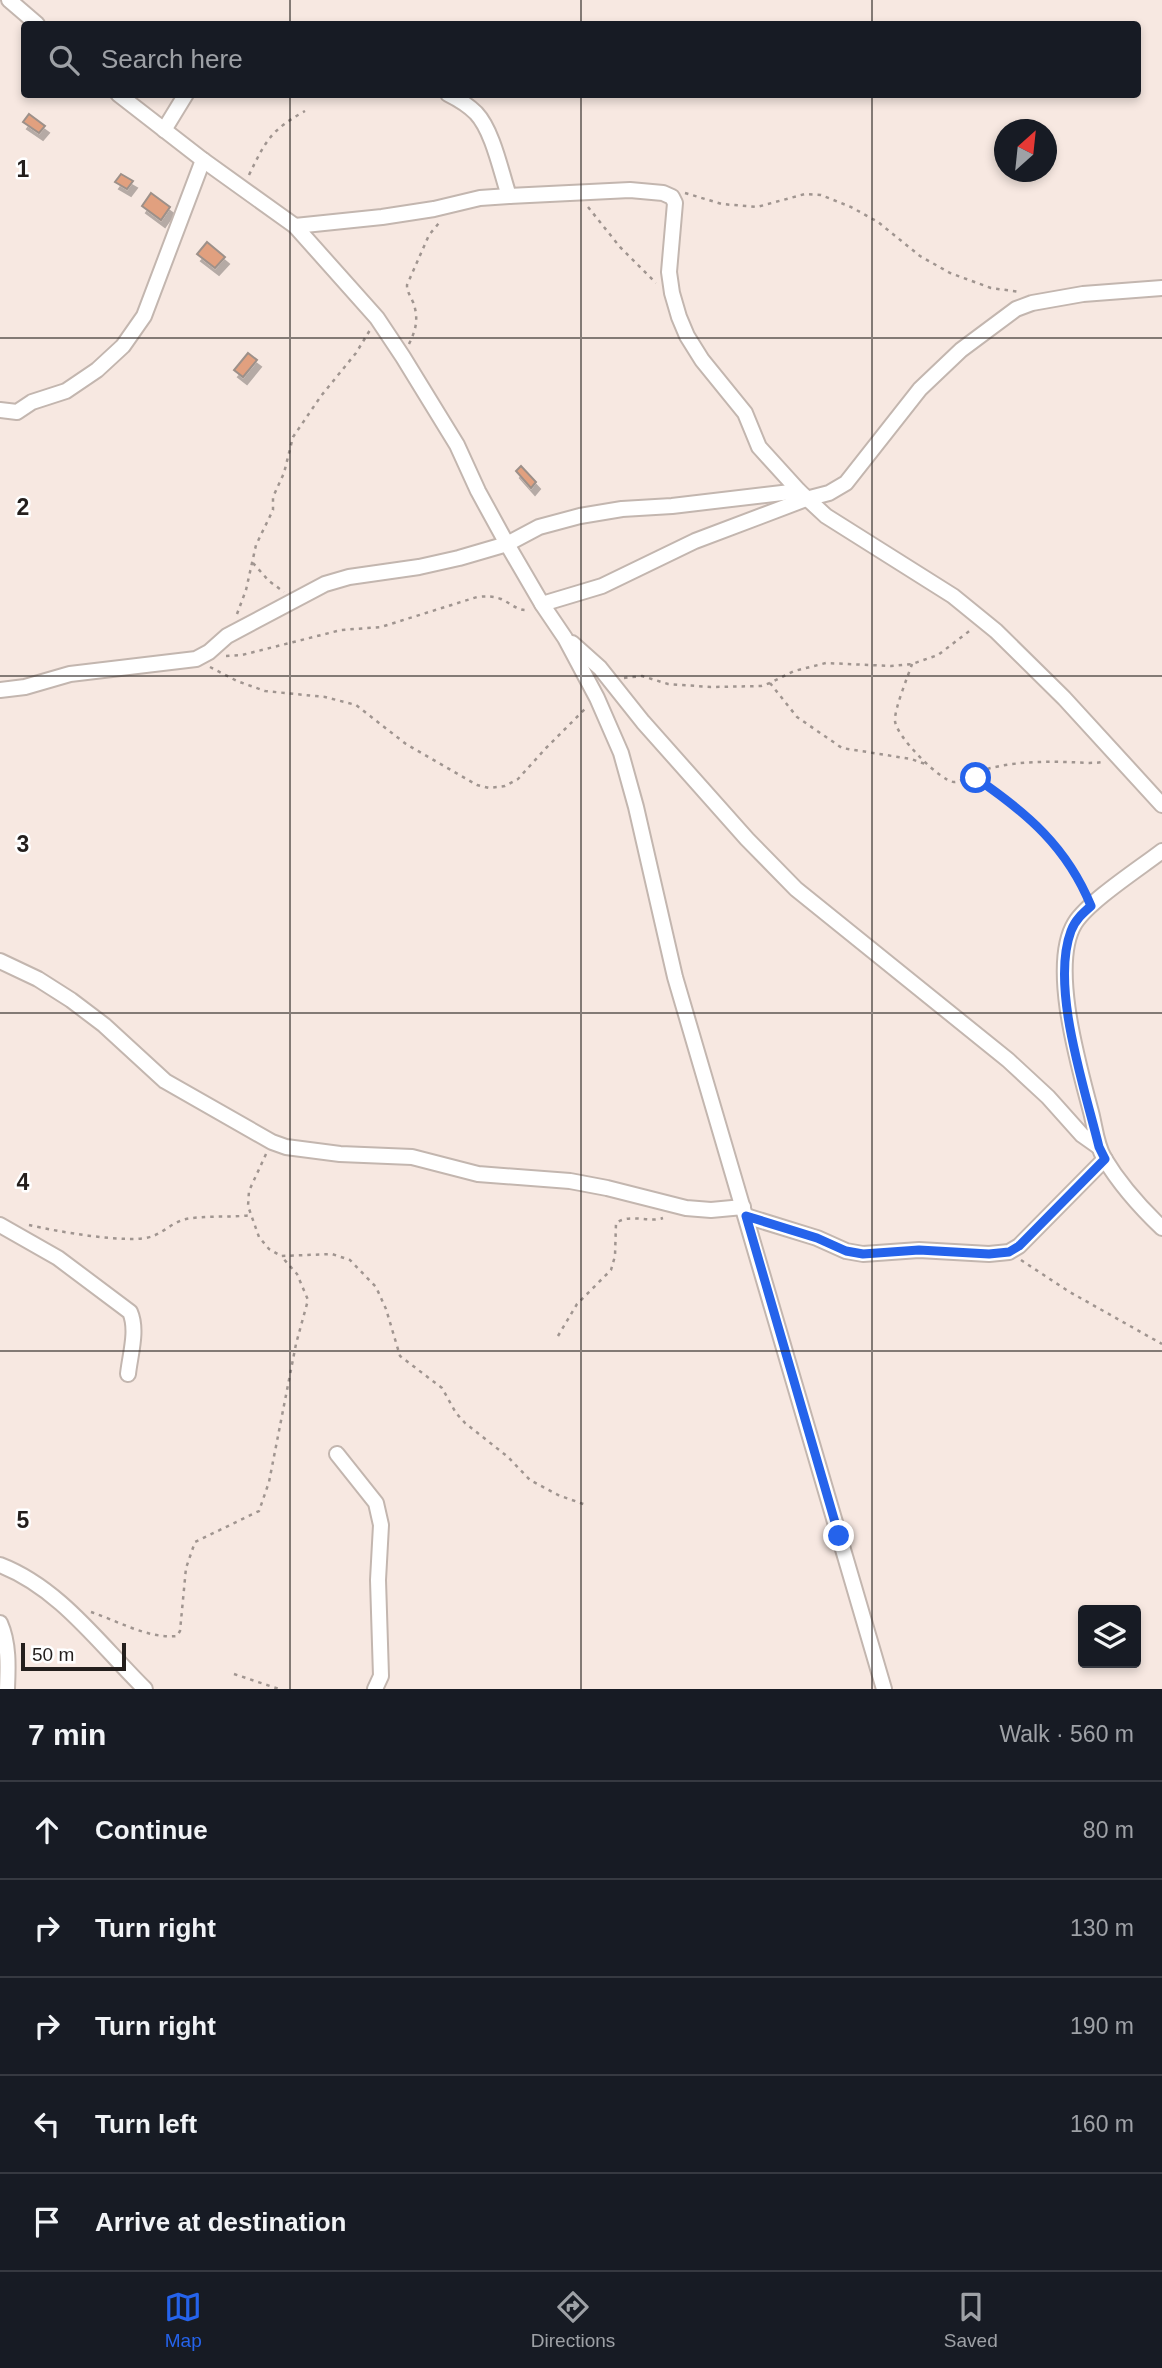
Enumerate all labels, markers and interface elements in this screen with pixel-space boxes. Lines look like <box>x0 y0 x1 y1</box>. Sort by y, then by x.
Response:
search box <box>21 21 1141 98</box>
icon: search <box>45 41 83 79</box>
text: Search here <box>101 44 243 74</box>
north arrow <box>994 119 1057 182</box>
text: 1 <box>17 156 30 182</box>
text: 2 <box>17 494 29 520</box>
route start <box>960 762 991 793</box>
text: 3 <box>17 831 29 857</box>
text: 4 <box>17 1169 30 1195</box>
text: 5 <box>17 1507 30 1533</box>
route end <box>823 1520 854 1551</box>
map controls <box>1078 1605 1141 1668</box>
button: layers <box>1078 1605 1141 1668</box>
scale bar <box>21 1640 126 1672</box>
text: 50 m <box>32 1644 74 1665</box>
text: 7 min <box>28 1718 106 1751</box>
text: Walk · 560 m <box>999 1721 1134 1747</box>
icon: ahead <box>28 1811 66 1849</box>
text: Continue <box>95 1815 208 1845</box>
text: 80 m <box>1083 1817 1134 1843</box>
icon: right <box>28 1909 66 1947</box>
text: Turn right <box>95 1913 216 1943</box>
text: 130 m <box>1070 1915 1134 1941</box>
icon: right <box>28 2007 66 2045</box>
text: Turn right <box>95 2011 216 2041</box>
text: 190 m <box>1070 2013 1134 2039</box>
icon: left <box>28 2105 66 2143</box>
text: Turn left <box>95 2109 197 2139</box>
text: 160 m <box>1070 2111 1134 2137</box>
icon: arrive <box>28 2203 66 2241</box>
text: Arrive at destination <box>95 2207 346 2237</box>
tab: Map <box>164 2288 202 2352</box>
tab: Directions <box>531 2288 615 2352</box>
tab: Saved <box>944 2288 998 2352</box>

